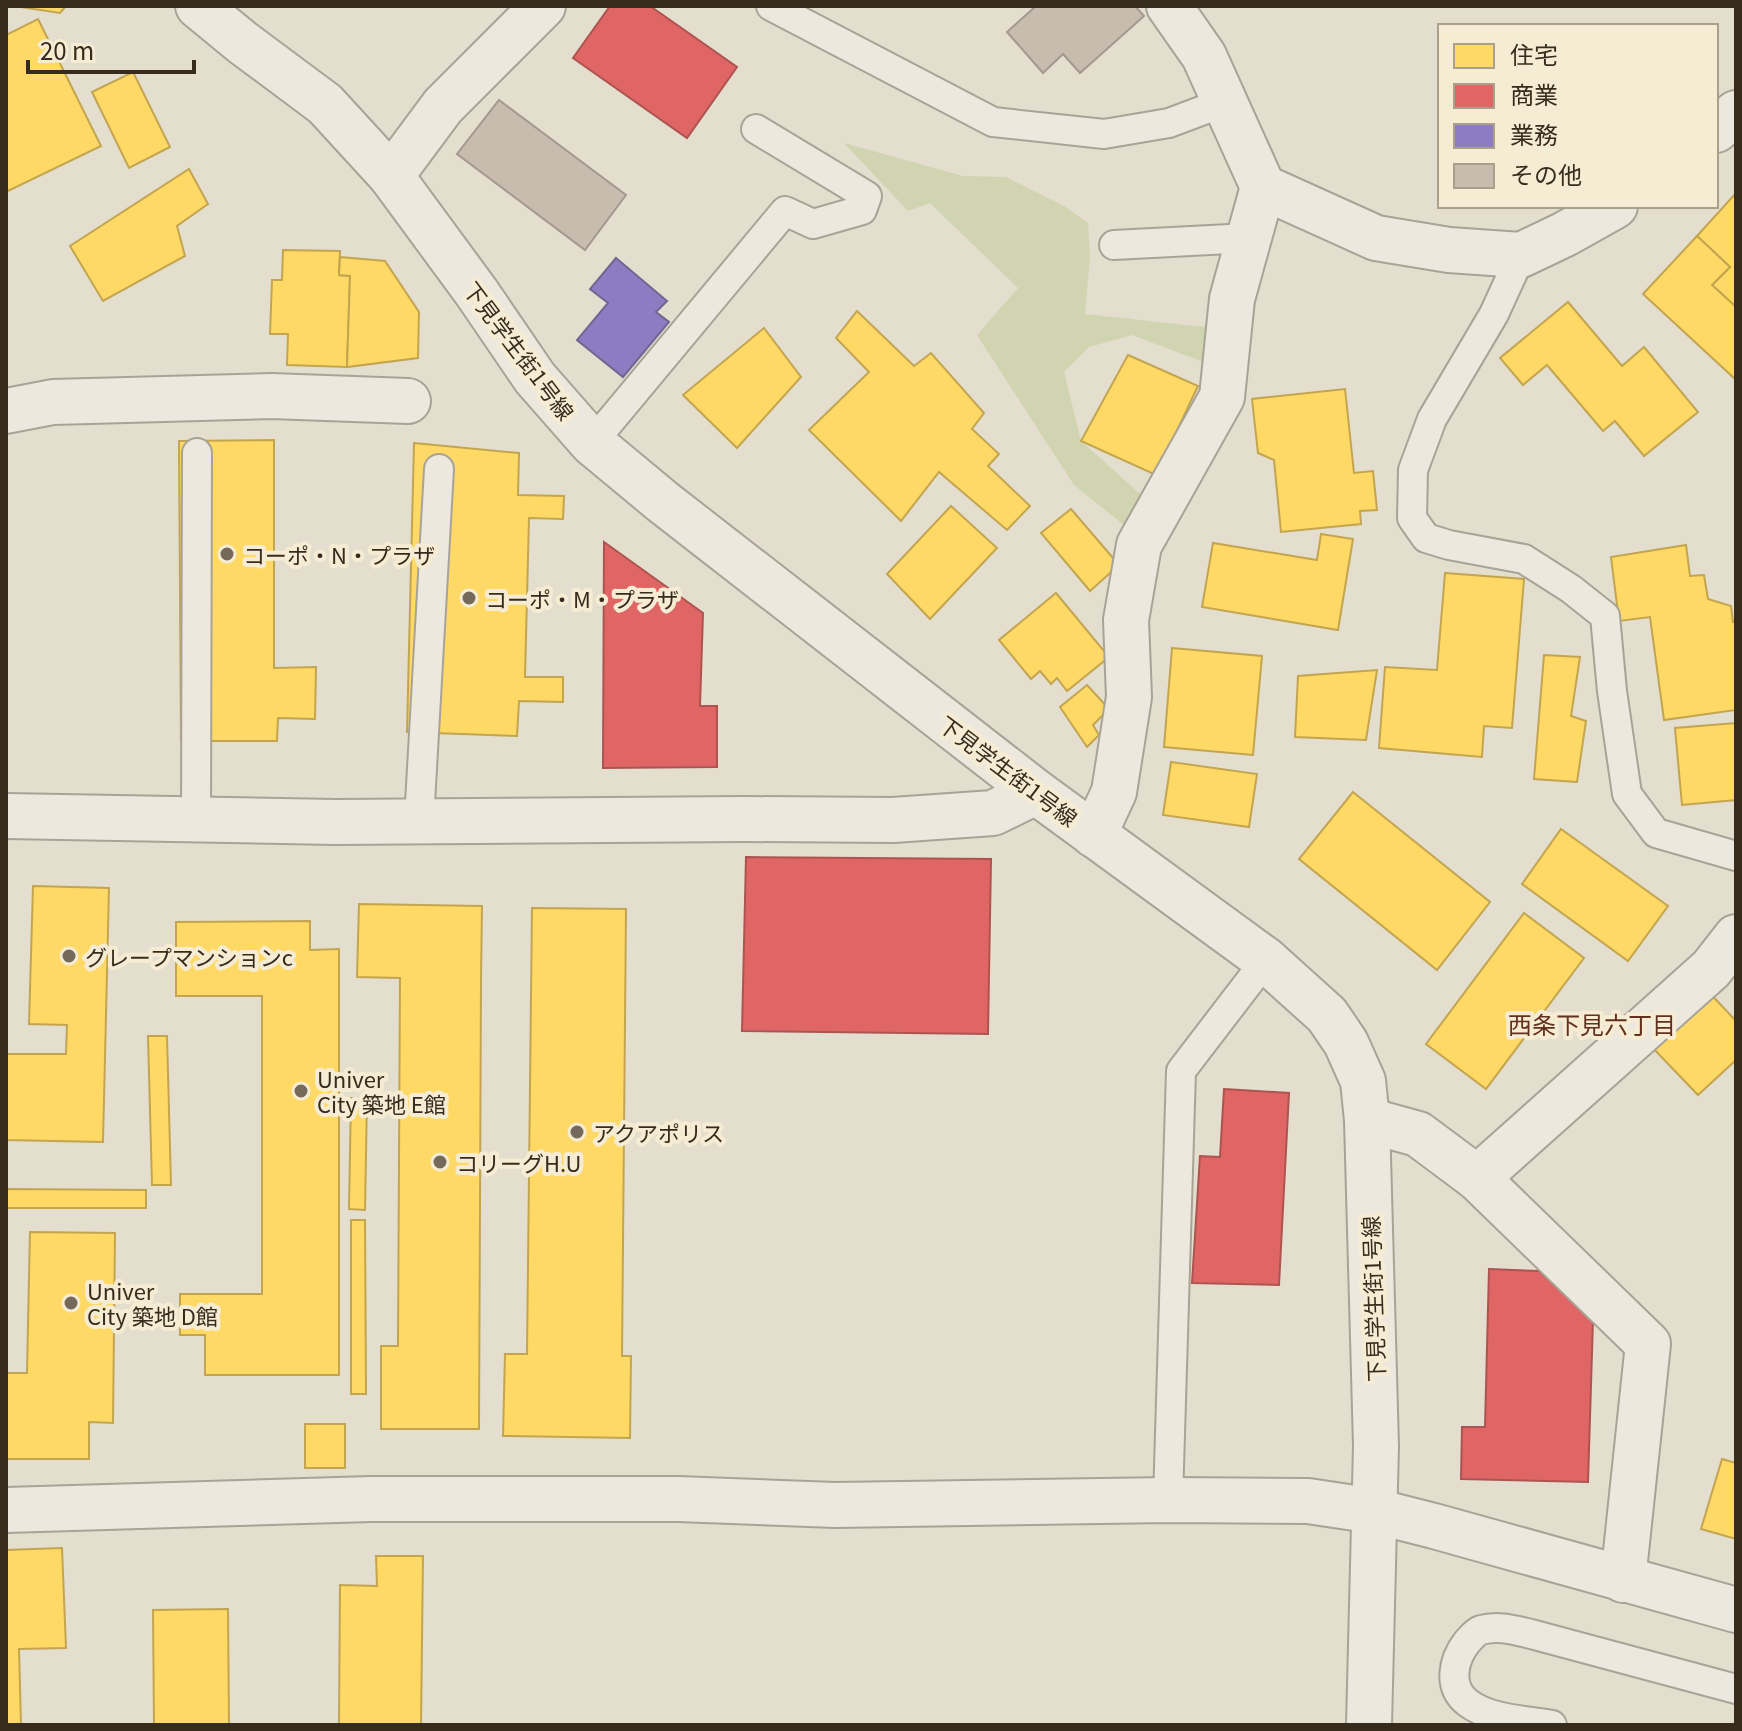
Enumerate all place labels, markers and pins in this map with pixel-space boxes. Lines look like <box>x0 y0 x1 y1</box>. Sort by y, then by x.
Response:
place label: コーポ・N・プラザ <box>243 538 435 570</box>
marker: コーポ・N・プラザ <box>218 545 236 563</box>
place label: コーポ・M・プラザ <box>485 582 679 614</box>
marker: コーポ・M・プラザ <box>460 589 478 607</box>
place label: グレープマンションc <box>85 940 293 972</box>
marker: グレープマンションc <box>60 947 78 965</box>
place label: Univer City 築地 E館 <box>317 1062 446 1119</box>
marker: Univer City 築地 E館 <box>292 1082 310 1100</box>
place label: アクアポリス <box>593 1116 724 1148</box>
marker: アクアポリス <box>568 1123 586 1141</box>
place label: コリーグH.U <box>456 1146 581 1178</box>
marker: コリーグH.U <box>431 1153 449 1171</box>
place label: Univer City 築地 D館 <box>87 1274 218 1331</box>
marker: Univer City 築地 D館 <box>62 1294 80 1312</box>

